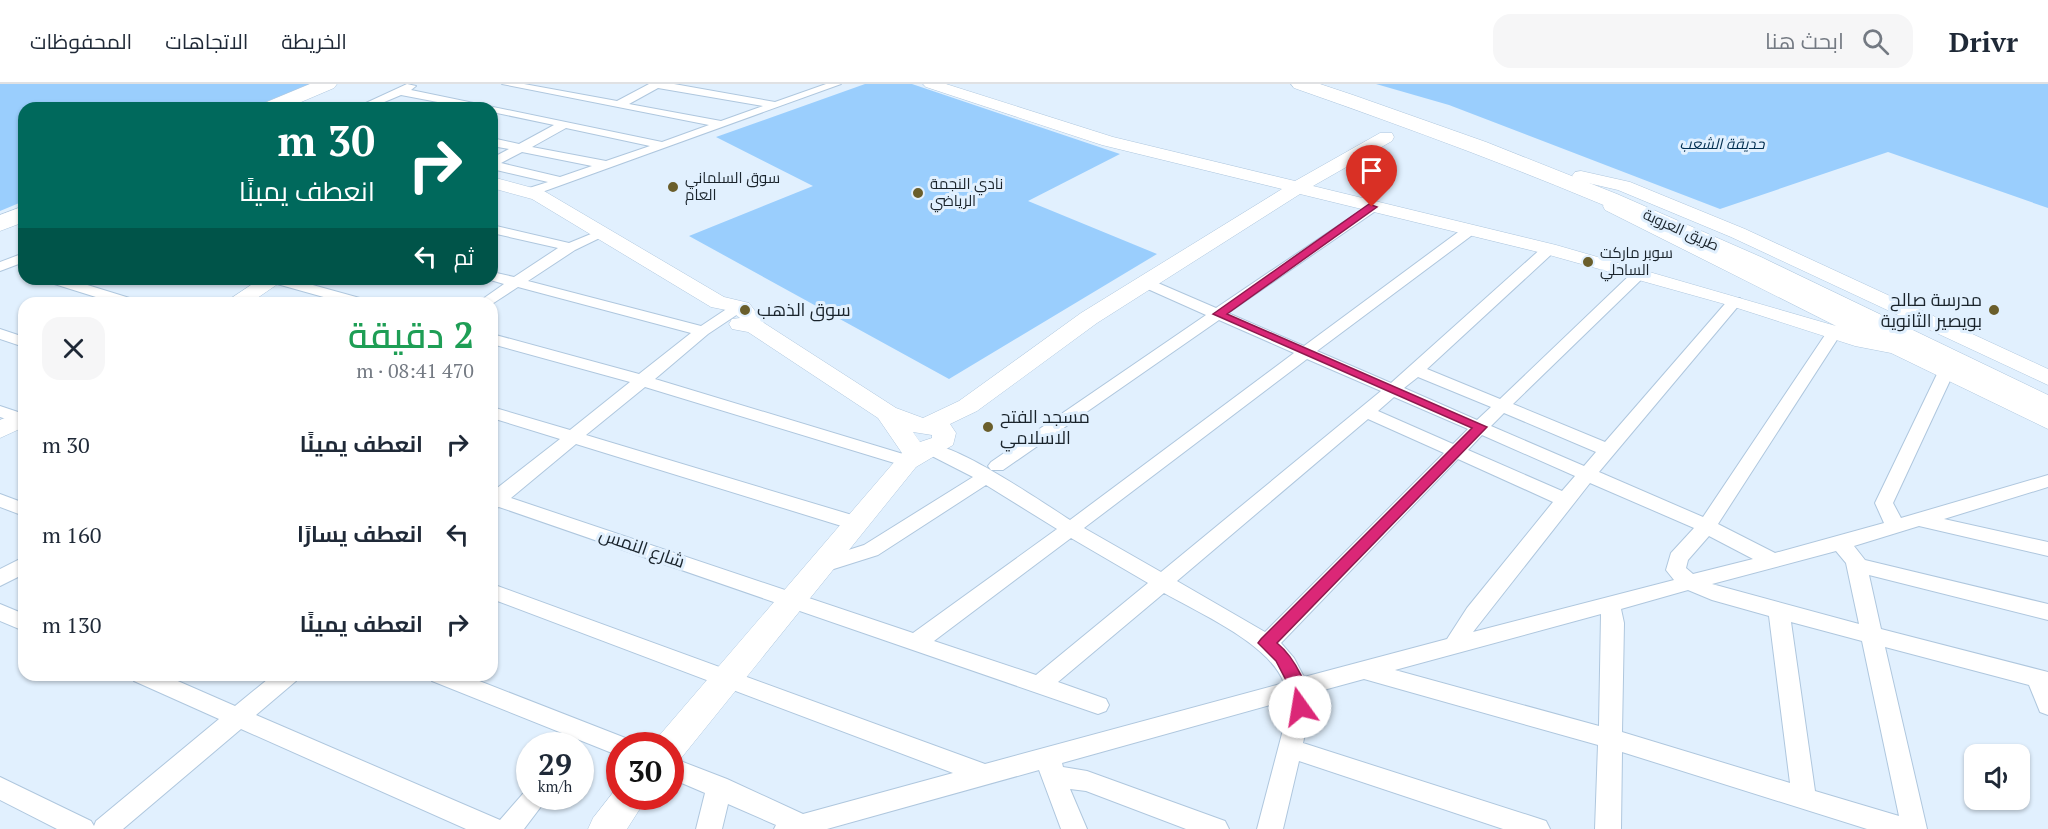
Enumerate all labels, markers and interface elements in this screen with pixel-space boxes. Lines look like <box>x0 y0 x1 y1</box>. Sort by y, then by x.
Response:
search box <box>1493 14 1913 68</box>
text: Drivr <box>1949 23 2018 60</box>
icon: search <box>1859 25 1892 58</box>
text: ابحث هنا <box>1765 26 1844 55</box>
text: المحفوظات <box>30 27 132 55</box>
text: الاتجاهات <box>165 27 248 55</box>
text: الخريطة <box>281 27 347 55</box>
text: 30 m <box>277 112 375 168</box>
icon: right <box>396 126 474 204</box>
park label: حديقة الشعب <box>1679 133 1765 153</box>
pin <box>1346 145 1397 207</box>
icon: arrive <box>1355 154 1388 187</box>
place label: سوق السلماني العام <box>685 167 780 205</box>
text: انعطف يمينًا <box>239 173 375 209</box>
place label: نادي النجمة الرياضي <box>930 173 1003 213</box>
marker: سوق السلماني العام <box>666 180 680 194</box>
marker: نادي النجمة الرياضي <box>911 186 925 200</box>
street label: طريق العروبة <box>1640 203 1722 256</box>
icon: left <box>409 240 442 273</box>
text: ثم <box>454 242 474 271</box>
place label: سوبر ماركت الساحلي <box>1600 242 1673 282</box>
marker: سوبر ماركت الساحلي <box>1581 255 1595 269</box>
place label: مدرسة صالح بويصير الثانوية <box>1881 287 1982 332</box>
place label: سوق الذهب <box>757 297 851 322</box>
marker: سوق الذهب <box>738 303 752 317</box>
marker: مدرسة صالح بويصير الثانوية <box>1987 303 2001 317</box>
text: 2 دقيقة <box>348 311 474 358</box>
button: close <box>42 317 105 380</box>
text: 470 m · 08:41 <box>356 357 474 384</box>
place label: مسجد الفتح الاسلامي <box>1000 404 1090 452</box>
marker: مسجد الفتح الاسلامي <box>981 420 995 434</box>
icon: right <box>441 428 474 461</box>
text: انعطف يمينًا <box>300 429 423 458</box>
text: 30 m <box>42 430 90 459</box>
icon: left <box>441 518 474 551</box>
text: انعطف يسارًا <box>297 519 423 548</box>
text: 160 m <box>42 520 102 549</box>
street label: شارع النمس <box>596 521 688 574</box>
icon: right <box>441 608 474 641</box>
text: انعطف يمينًا <box>300 609 423 638</box>
text: 130 m <box>42 610 102 639</box>
position arrow <box>1268 675 1332 739</box>
speed limit sign: 30 <box>606 732 684 810</box>
text: 29 <box>538 744 572 784</box>
map controls <box>1964 744 2030 810</box>
button: sound <box>1964 744 2030 810</box>
text: km/h <box>538 776 572 796</box>

